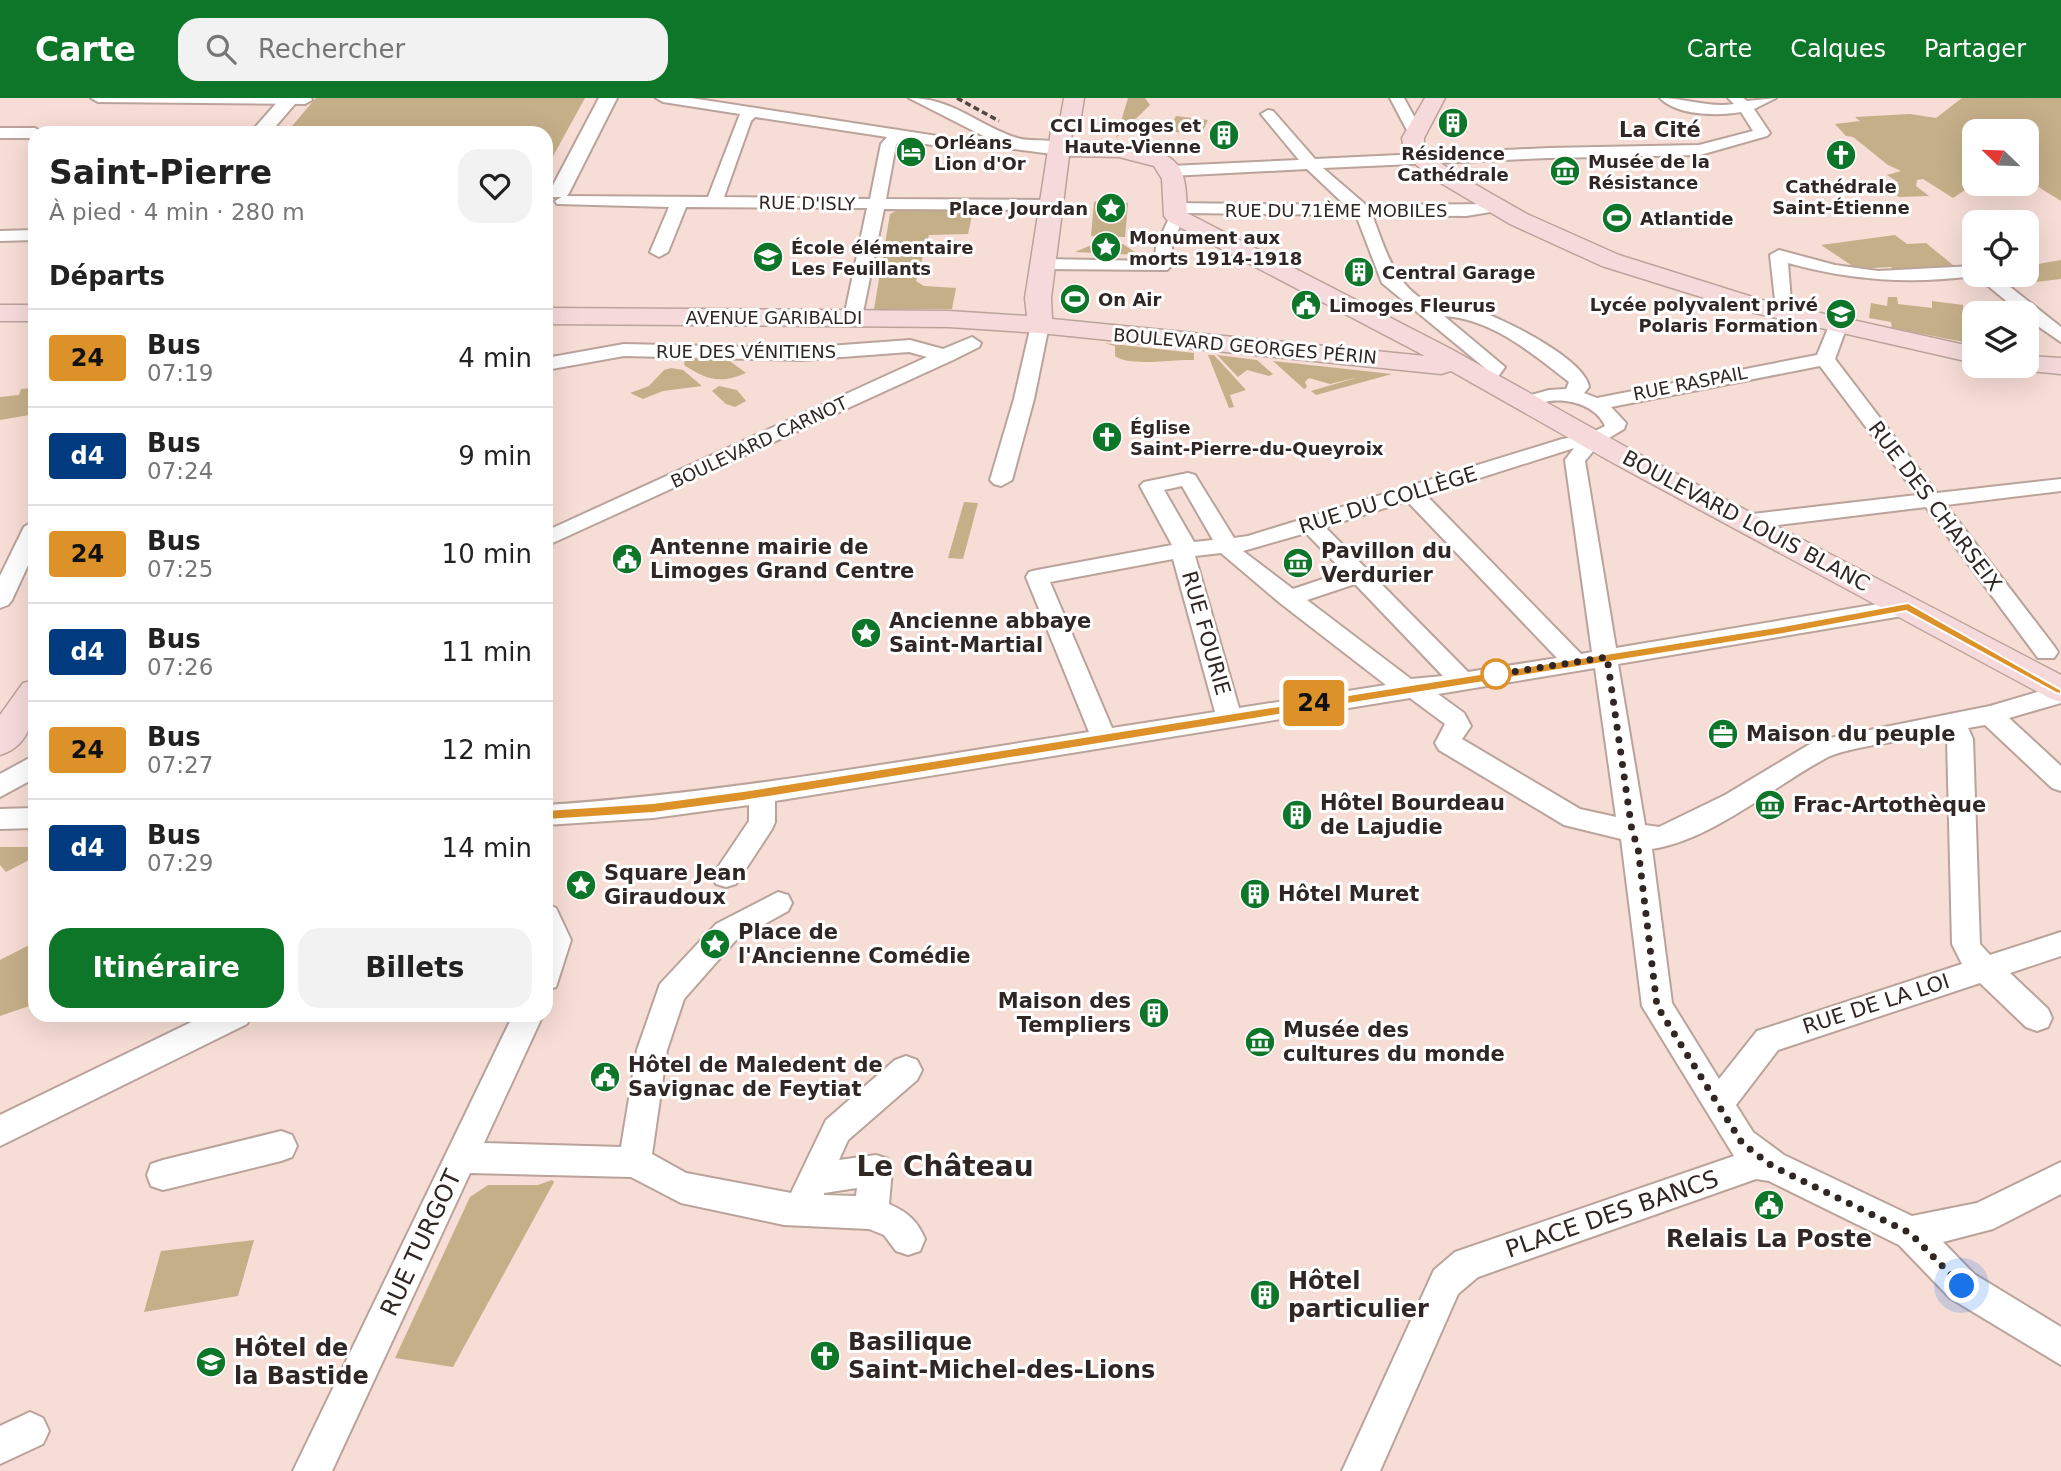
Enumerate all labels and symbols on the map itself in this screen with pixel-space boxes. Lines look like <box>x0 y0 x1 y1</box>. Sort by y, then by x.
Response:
building icon: Résidence Cathédrale <box>1436 106 1470 140</box>
place label: CCI Limoges et Haute-Vienne <box>1050 115 1201 157</box>
building icon: CCI Limoges et Haute-Vienne <box>1207 118 1241 152</box>
district label: La Cité <box>1619 118 1701 142</box>
north arrow <box>1962 119 2039 196</box>
place label: Orléans Lion d'Or <box>934 132 1026 174</box>
hotel icon: Orléans Lion d'Or <box>894 135 928 169</box>
church icon: Cathédrale Saint-Étienne <box>1824 138 1858 172</box>
place label: Résidence Cathédrale <box>1397 143 1509 185</box>
place label: Musée de la Résistance <box>1588 151 1710 193</box>
museum icon: Musée de la Résistance <box>1548 154 1582 188</box>
place label: Cathédrale Saint-Étienne <box>1772 176 1910 218</box>
place icon: Place Jourdan <box>1094 191 1128 225</box>
street label: RUE D'ISLY <box>758 192 857 214</box>
place label: Place Jourdan <box>949 198 1088 219</box>
street label: RUE DU 71ÈME MOBILES <box>1225 200 1447 221</box>
sports icon: Atlantide <box>1600 201 1634 235</box>
place label: Atlantide <box>1640 208 1734 229</box>
place label: Monument aux morts 1914-1918 <box>1129 227 1302 269</box>
place icon: Monument aux morts 1914-1918 <box>1089 230 1123 264</box>
place label: École élémentaire Les Feuillants <box>791 237 973 279</box>
school or university icon: École élémentaire Les Feuillants <box>751 240 785 274</box>
building icon: Central Garage <box>1342 255 1376 289</box>
place label: Central Garage <box>1382 262 1535 283</box>
sports icon: On Air <box>1058 282 1092 316</box>
public building icon: Limoges Fleurus <box>1289 288 1323 322</box>
place label: On Air <box>1098 289 1161 310</box>
place label: Lycée polyvalent privé Polaris Formation <box>1590 294 1818 336</box>
place label: Limoges Fleurus <box>1329 295 1496 316</box>
school or university icon: Lycée polyvalent privé Polaris Formation <box>1824 297 1858 331</box>
street label: AVENUE GARIBALDI <box>686 307 862 328</box>
street label: BOULEVARD GEORGES PÉRIN <box>1112 324 1378 368</box>
street label: RUE DES VÉNITIENS <box>656 341 836 362</box>
street label: RUE RASPAIL <box>1631 362 1749 404</box>
street label: BOULEVARD CARNOT <box>667 391 852 492</box>
place label: Église Saint-Pierre-du-Queyroix <box>1130 417 1384 459</box>
street label: RUE DES CHARSEIX <box>1863 417 2007 595</box>
church icon: Église Saint-Pierre-du-Queyroix <box>1090 420 1124 454</box>
street label: BOULEVARD LOUIS BLANC <box>1618 446 1874 596</box>
street label: RUE DU COLLÈGE <box>1295 460 1480 539</box>
place label: Antenne mairie de Limoges Grand Centre <box>650 535 914 583</box>
place label: Pavillon du Verdurier <box>1321 539 1452 587</box>
public building icon: Antenne mairie de Limoges Grand Centre <box>610 542 644 576</box>
museum icon: Pavillon du Verdurier <box>1281 546 1315 580</box>
street label: RUE FOURIE <box>1177 568 1235 698</box>
place label: Ancienne abbaye Saint-Martial <box>889 609 1091 657</box>
place icon: Ancienne abbaye Saint-Martial <box>849 616 883 650</box>
unlabelled marker <box>1481 659 1511 689</box>
line badge: 24 <box>1282 680 1346 726</box>
office icon: Maison du peuple <box>1706 717 1740 751</box>
place label: Maison du peuple <box>1746 722 1955 746</box>
museum icon: Frac-Artothèque <box>1753 788 1787 822</box>
place label: Hôtel Bourdeau de Lajudie <box>1320 791 1505 839</box>
place label: Frac-Artothèque <box>1793 793 1986 817</box>
building icon: Hôtel Bourdeau de Lajudie <box>1280 798 1314 832</box>
place label: Square Jean Giraudoux <box>604 861 746 909</box>
place icon: Square Jean Giraudoux <box>564 868 598 902</box>
building icon: Hôtel Muret <box>1238 877 1272 911</box>
place label: Hôtel Muret <box>1278 882 1419 906</box>
place label: Place de l'Ancienne Comédie <box>738 920 971 968</box>
place icon: Place de l'Ancienne Comédie <box>698 927 732 961</box>
street label: RUE DE LA LOI <box>1800 969 1952 1039</box>
place label: Maison des Templiers <box>998 989 1131 1037</box>
building icon: Maison des Templiers <box>1137 996 1171 1030</box>
place label: Musée des cultures du monde <box>1283 1018 1505 1066</box>
museum icon: Musée des cultures du monde <box>1243 1025 1277 1059</box>
place label: Hôtel de Maledent de Savignac de Feytiat <box>628 1053 883 1101</box>
public building icon: Hôtel de Maledent de Savignac de Feytiat <box>588 1060 622 1094</box>
district label: Le Château <box>856 1150 1034 1183</box>
street label: PLACE DES BANCS <box>1502 1164 1722 1264</box>
street label: RUE TURGOT <box>375 1165 467 1321</box>
public building icon: Relais La Poste <box>1752 1188 1786 1222</box>
place label: Relais La Poste <box>1666 1225 1872 1253</box>
place label: Hôtel particulier <box>1288 1267 1429 1323</box>
your location <box>1944 1268 1979 1303</box>
building icon: Hôtel particulier <box>1248 1278 1282 1312</box>
place label: Basilique Saint-Michel-des-Lions <box>848 1328 1155 1384</box>
place label: Hôtel de la Bastide <box>234 1334 369 1390</box>
church icon: Basilique Saint-Michel-des-Lions <box>808 1339 842 1373</box>
school or university icon: Hôtel de la Bastide <box>194 1345 228 1379</box>

